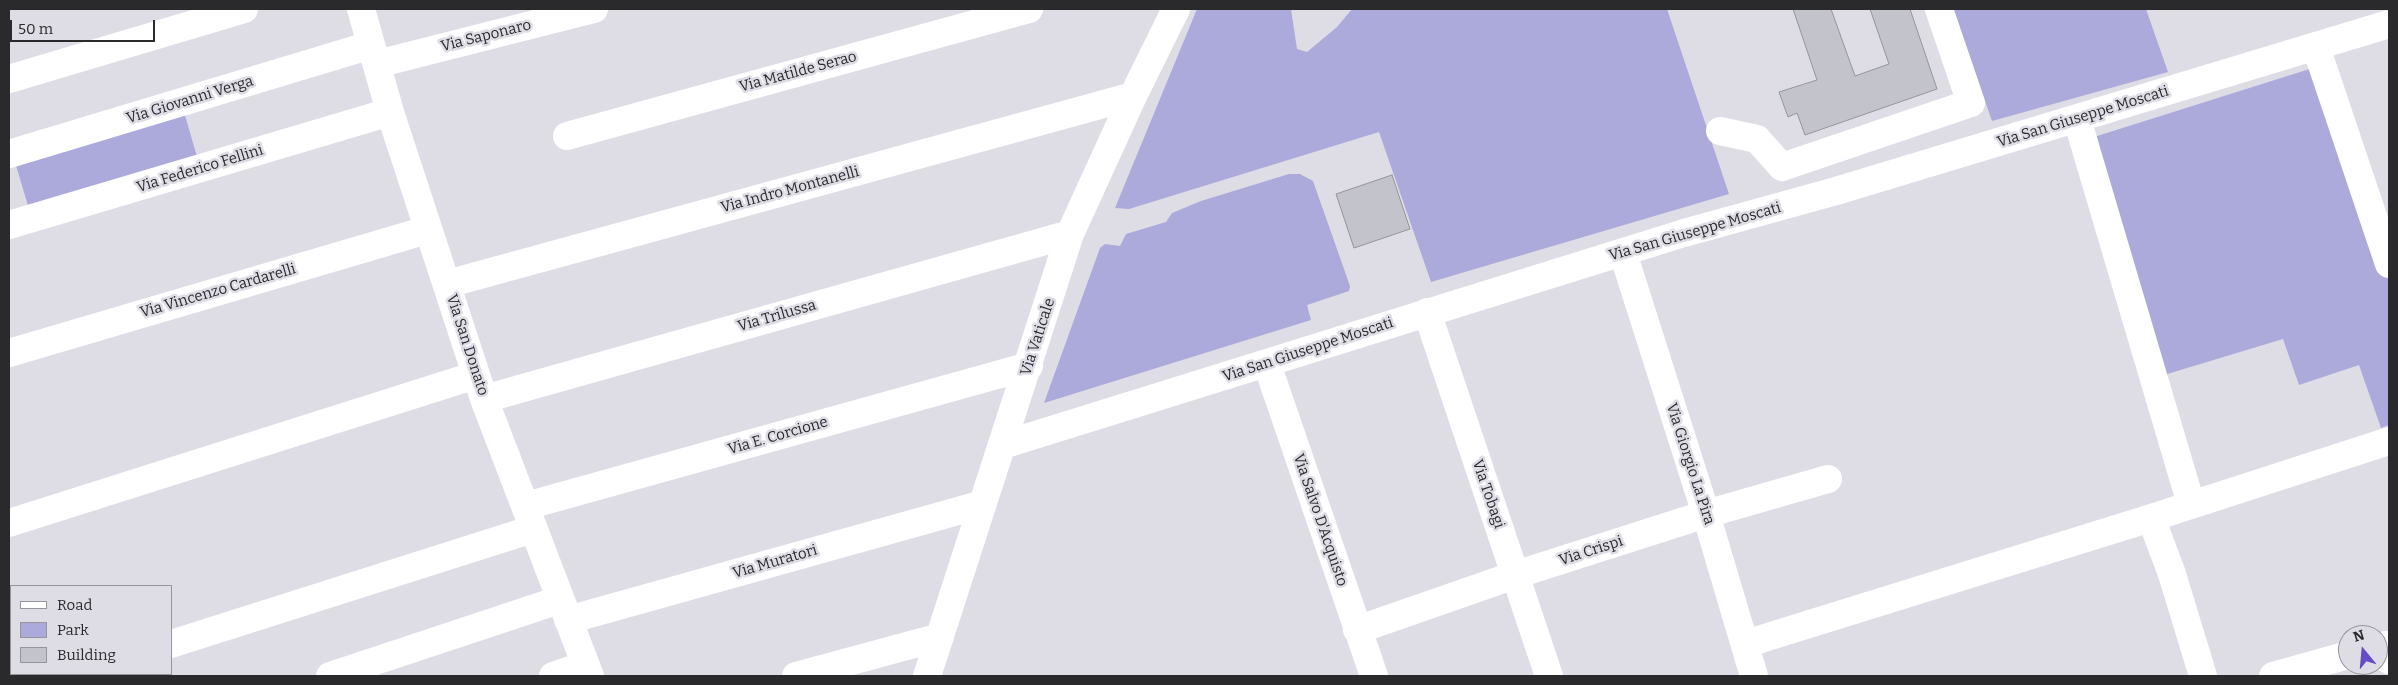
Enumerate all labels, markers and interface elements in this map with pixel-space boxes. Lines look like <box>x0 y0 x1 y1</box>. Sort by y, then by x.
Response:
scale bar <box>12 10 158 42</box>
street label: Via Saponaro <box>439 16 533 56</box>
text: 50 m <box>18 20 53 38</box>
street label: Via Matilde Serao <box>737 48 859 96</box>
street label: Via Giovanni Verga <box>124 72 256 128</box>
street label: Via San Giuseppe Moscati <box>1995 82 2171 152</box>
street label: Via Federico Fellini <box>135 141 265 197</box>
street label: Via Indro Montanelli <box>719 163 861 217</box>
street label: Via San Giuseppe Moscati <box>1607 199 1783 265</box>
street label: Via Vincenzo Cardarelli <box>138 260 298 322</box>
street label: Via San Donato <box>442 292 492 398</box>
street label: Via Trilussa <box>736 296 818 336</box>
street label: Via Vaticale <box>1017 296 1059 378</box>
street label: Via San Giuseppe Moscati <box>1220 314 1396 386</box>
street label: Via Giorgio La Pira <box>1662 401 1718 527</box>
street label: Via E. Corcione <box>726 413 830 459</box>
street label: Via Salvo D'Acquisto <box>1289 451 1351 589</box>
street label: Via Tobagi <box>1468 457 1508 531</box>
street label: Via Crispi <box>1557 532 1625 570</box>
street label: Via Muratori <box>731 541 819 583</box>
legend <box>10 585 172 675</box>
text: Road <box>57 596 92 614</box>
text: Park <box>57 621 89 639</box>
north arrow <box>2338 625 2388 675</box>
text: N <box>2351 626 2366 646</box>
text: Building <box>57 646 116 664</box>

